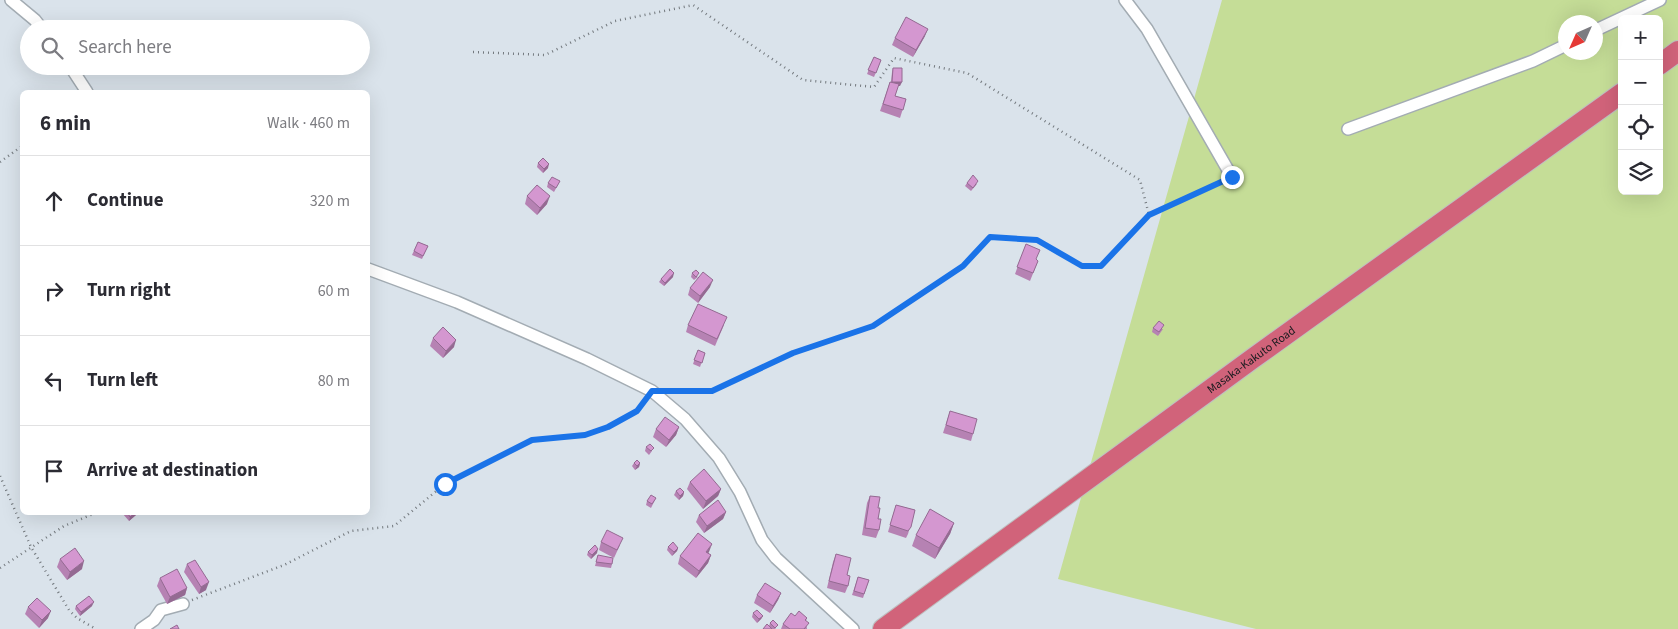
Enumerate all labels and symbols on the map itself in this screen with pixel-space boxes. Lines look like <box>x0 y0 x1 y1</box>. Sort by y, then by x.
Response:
north arrow <box>1558 15 1603 60</box>
route end <box>1221 166 1244 189</box>
street label: Masaka-Kakuto Road <box>1203 322 1299 398</box>
route start <box>434 473 457 496</box>

